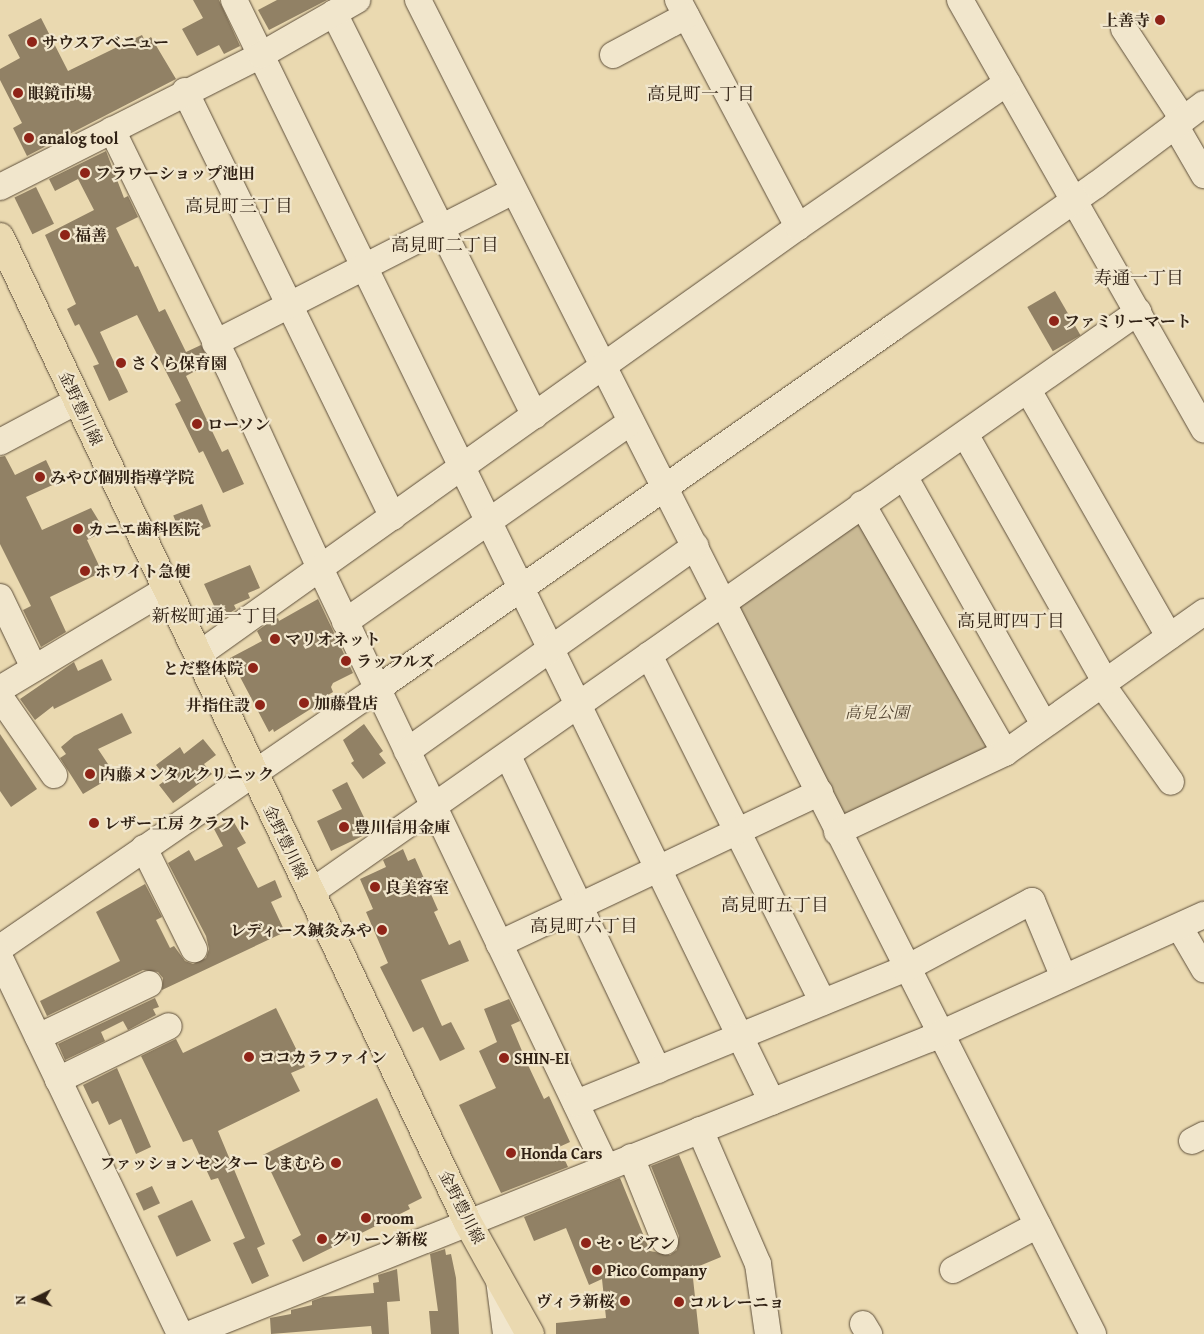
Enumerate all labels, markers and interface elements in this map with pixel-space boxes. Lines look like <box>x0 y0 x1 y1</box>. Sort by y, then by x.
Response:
place label: 上善寺 <box>1102 10 1150 30</box>
marker: 上善寺 <box>1154 14 1166 26</box>
place label: サウスアベニュー <box>42 32 170 52</box>
marker: サウスアベニュー <box>26 36 38 48</box>
place label: 眼鏡市場 <box>28 83 92 103</box>
district label: 高見町一丁目 <box>647 83 755 105</box>
marker: 眼鏡市場 <box>12 87 24 99</box>
place label: analog tool <box>39 128 118 148</box>
marker: analog tool <box>23 132 35 144</box>
place label: フラワーショップ池田 <box>95 163 255 183</box>
marker: フラワーショップ池田 <box>79 167 91 179</box>
district label: 高見町三丁目 <box>185 195 293 217</box>
place label: 福善 <box>75 225 107 245</box>
marker: 福善 <box>59 229 71 241</box>
district label: 高見町二丁目 <box>391 234 499 256</box>
district label: 寿通一丁目 <box>1094 267 1184 289</box>
place label: ファミリーマート <box>1064 311 1192 331</box>
marker: ファミリーマート <box>1048 315 1060 327</box>
place label: さくら保育園 <box>131 353 227 373</box>
marker: さくら保育園 <box>115 357 127 369</box>
street label: 金野豊川線 <box>55 368 107 448</box>
place label: ローソン <box>207 414 271 434</box>
marker: ローソン <box>191 418 203 430</box>
place label: みやび個別指導学院 <box>50 467 194 487</box>
marker: みやび個別指導学院 <box>34 471 46 483</box>
place label: カニエ歯科医院 <box>88 519 200 539</box>
marker: カニエ歯科医院 <box>72 523 84 535</box>
place label: ホワイト急便 <box>95 561 191 581</box>
marker: ホワイト急便 <box>79 565 91 577</box>
district label: 新桜町通一丁目 <box>152 605 278 627</box>
district label: 高見町四丁目 <box>957 610 1065 632</box>
place label: マリオネット <box>285 629 381 649</box>
marker: マリオネット <box>269 633 281 645</box>
place label: ラッフルズ <box>356 651 436 671</box>
marker: ラッフルズ <box>340 655 352 667</box>
place label: とだ整体院 <box>163 658 243 678</box>
marker: とだ整体院 <box>247 662 259 674</box>
place label: 加藤畳店 <box>314 693 378 713</box>
place label: 井指住設 <box>186 695 250 715</box>
marker: 加藤畳店 <box>298 697 310 709</box>
marker: 井指住設 <box>254 699 266 711</box>
park label: 高見公園 <box>845 702 909 722</box>
place label: 内藤メンタルクリニック <box>100 764 276 784</box>
marker: 内藤メンタルクリニック <box>84 768 96 780</box>
street label: 金野豊川線 <box>260 802 312 882</box>
place label: レザー工房 クラフト <box>104 813 252 833</box>
marker: レザー工房 クラフト <box>88 817 100 829</box>
place label: 豊川信用金庫 <box>354 817 450 837</box>
marker: 豊川信用金庫 <box>338 821 350 833</box>
place label: 良美容室 <box>385 877 449 897</box>
marker: 良美容室 <box>369 881 381 893</box>
district label: 高見町五丁目 <box>721 894 829 916</box>
district label: 高見町六丁目 <box>530 915 638 937</box>
place label: レディース鍼灸みや <box>228 920 372 940</box>
marker: レディース鍼灸みや <box>376 924 388 936</box>
place label: ココカラファイン <box>259 1047 387 1067</box>
place label: SHIN-EI <box>514 1048 569 1068</box>
marker: ココカラファイン <box>243 1051 255 1063</box>
marker: SHIN-EI <box>498 1052 510 1064</box>
place label: Honda Cars <box>521 1143 602 1163</box>
marker: Honda Cars <box>505 1147 517 1159</box>
place label: ファッションセンター しまむら <box>98 1153 326 1173</box>
marker: ファッションセンター しまむら <box>330 1157 342 1169</box>
street label: 金野豊川線 <box>435 1167 489 1247</box>
place label: room <box>376 1208 414 1228</box>
marker: room <box>360 1212 372 1224</box>
place label: グリーン新桜 <box>332 1229 428 1249</box>
marker: グリーン新桜 <box>316 1233 328 1245</box>
place label: セ・ビアン <box>596 1233 676 1253</box>
marker: セ・ビアン <box>580 1237 592 1249</box>
place label: Pico Company <box>607 1260 707 1280</box>
marker: Pico Company <box>591 1264 603 1276</box>
north arrow <box>10 1274 60 1324</box>
place label: ヴィラ新桜 <box>535 1291 615 1311</box>
place label: コルレーニョ <box>689 1292 785 1312</box>
text: N <box>10 1295 30 1305</box>
marker: ヴィラ新桜 <box>619 1295 631 1307</box>
marker: コルレーニョ <box>673 1296 685 1308</box>

